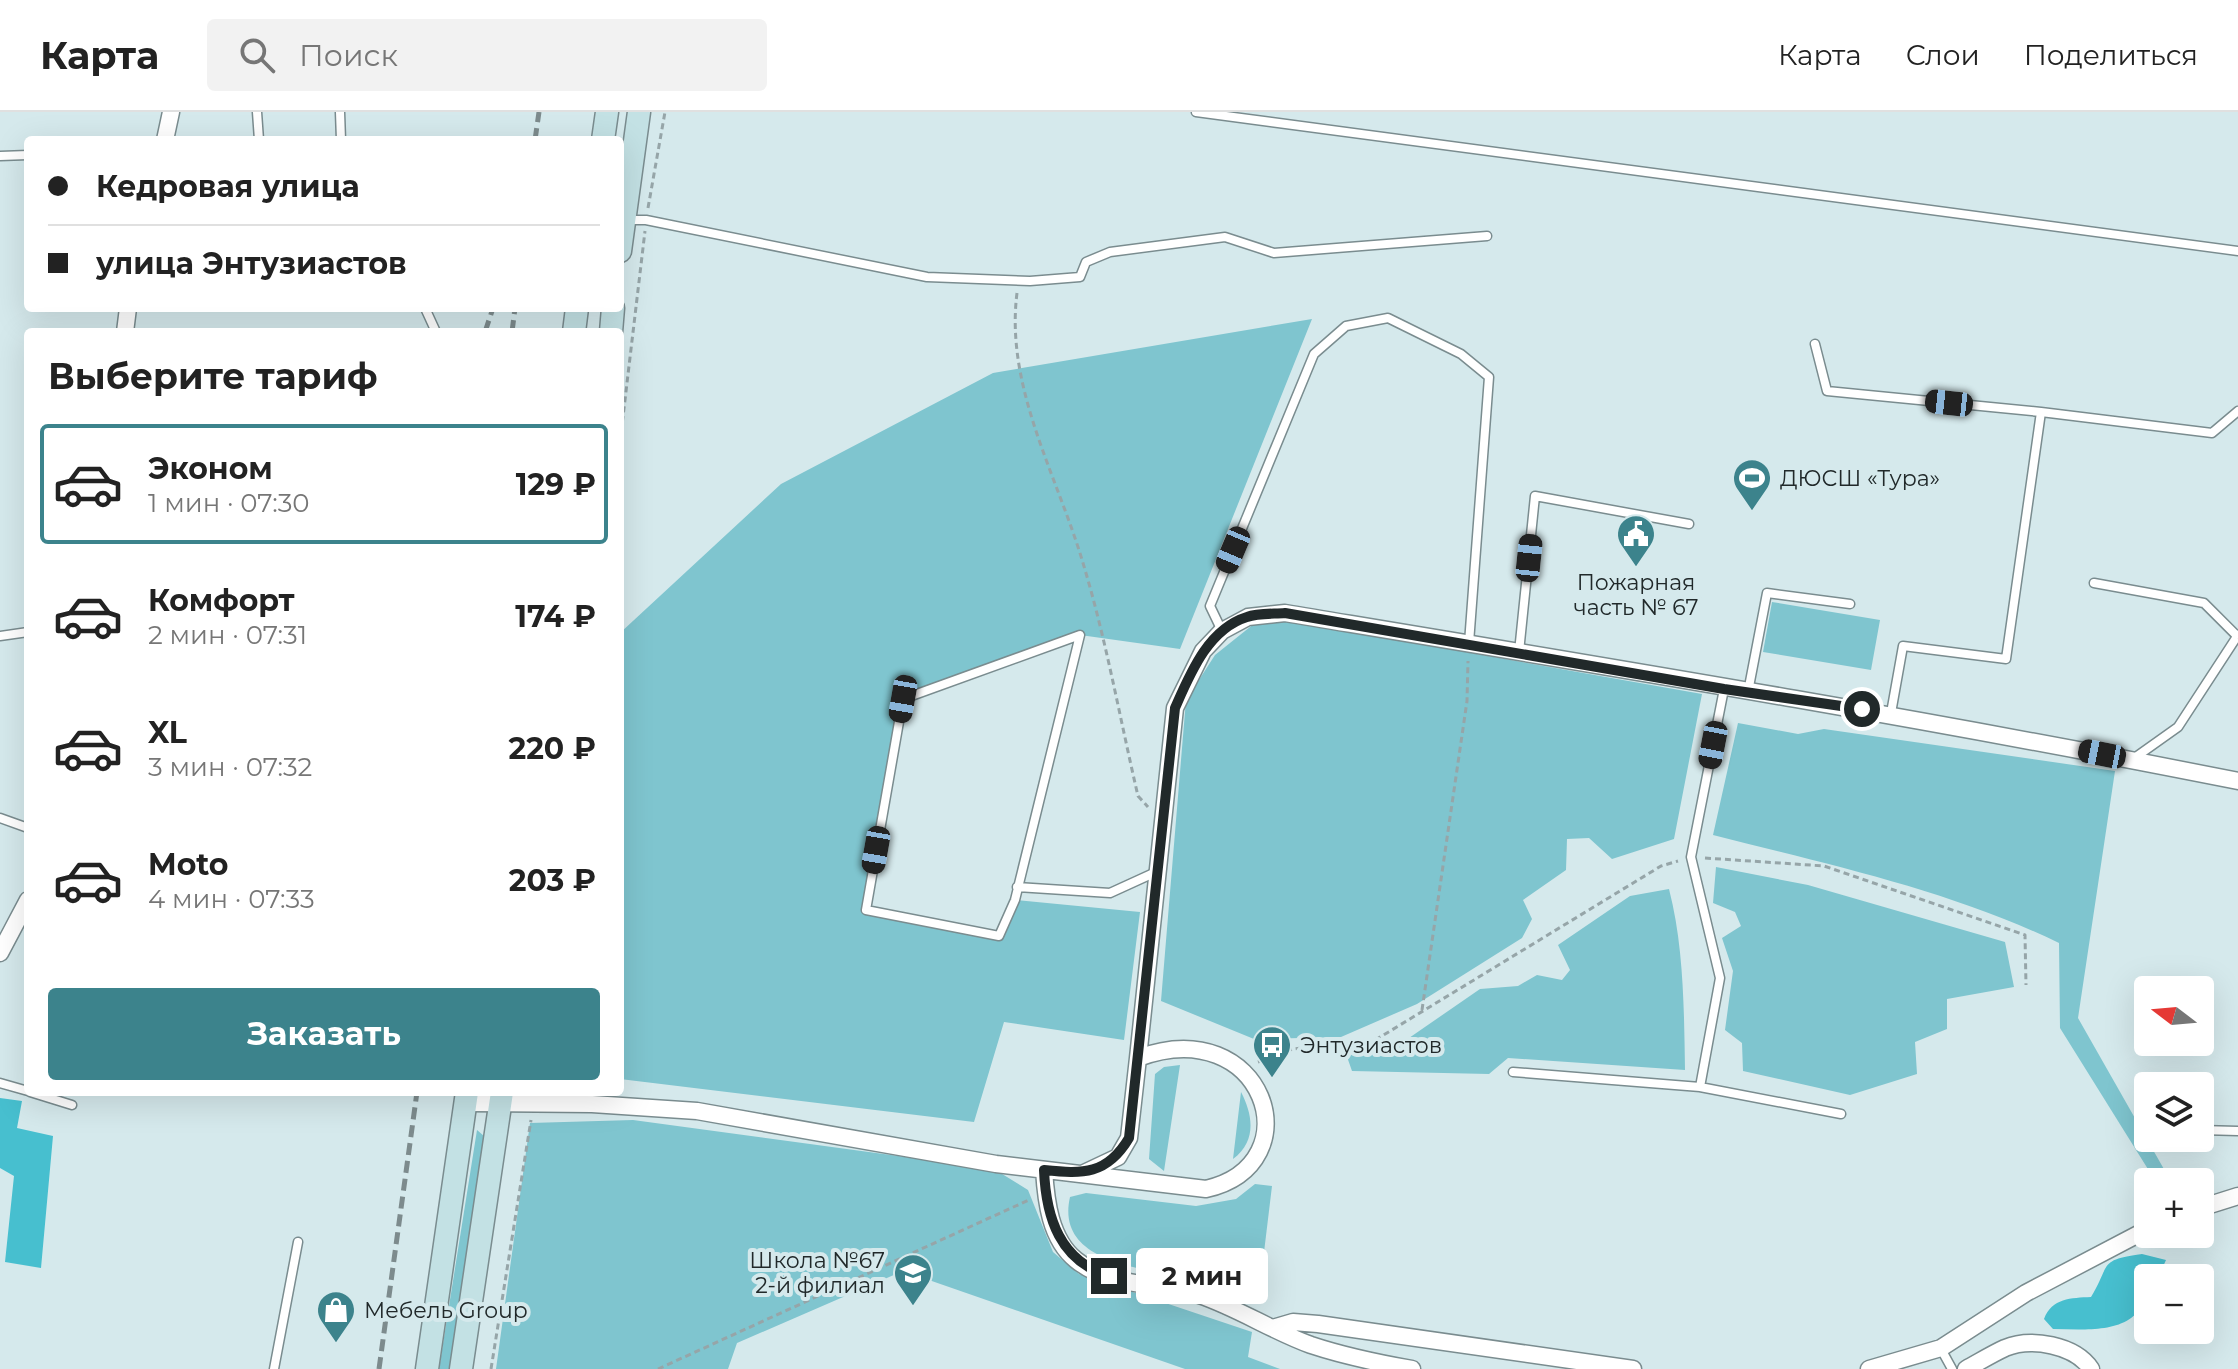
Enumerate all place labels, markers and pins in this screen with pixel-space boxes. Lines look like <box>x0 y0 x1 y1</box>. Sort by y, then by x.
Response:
sports icon: ДЮСШ «Тура» <box>1731 457 1773 512</box>
place label: ДЮСШ «Тура» <box>1780 465 1940 492</box>
public building icon: Пожарная часть № 67 <box>1615 513 1657 568</box>
place label: Пожарная часть № 67 <box>1573 569 1699 621</box>
bus stop icon: Энтузиастов <box>1251 1024 1293 1079</box>
place label: Энтузиастов <box>1300 1032 1442 1059</box>
place label: Школа №67 2-й филиал <box>749 1247 885 1299</box>
school or university icon: Школа №67 2-й филиал <box>892 1252 934 1307</box>
shop icon: Мебель Group <box>315 1289 357 1344</box>
place label: Мебель Group <box>364 1297 528 1324</box>

